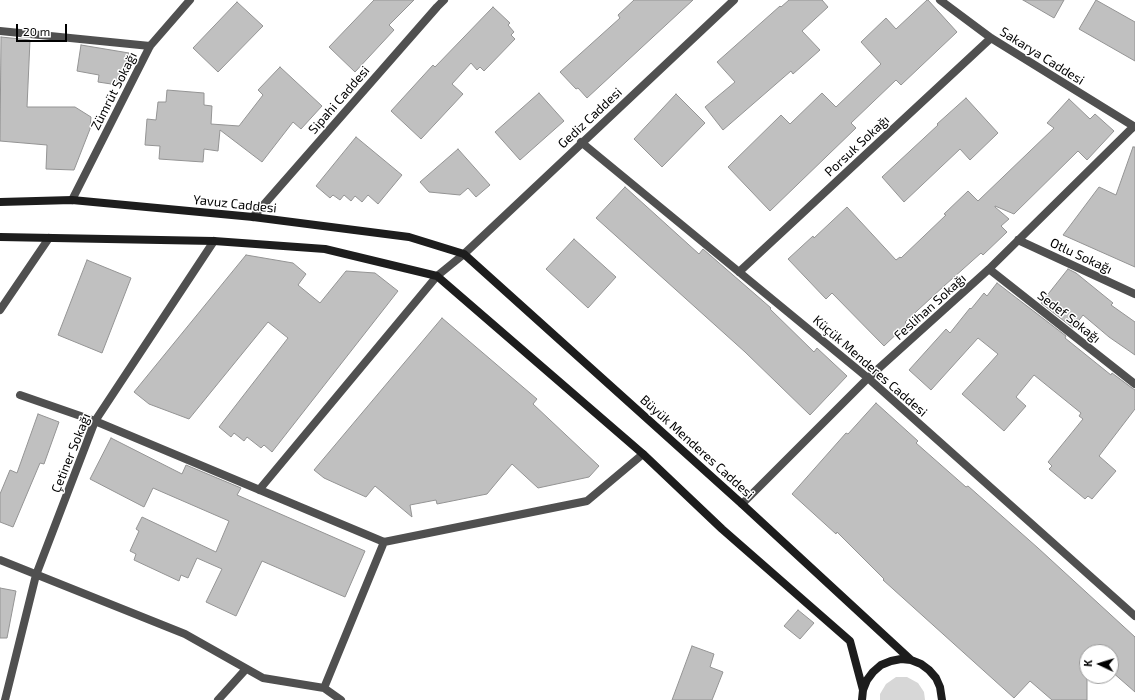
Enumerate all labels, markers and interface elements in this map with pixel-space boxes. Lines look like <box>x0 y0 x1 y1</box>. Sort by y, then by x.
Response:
scale bar <box>18 16 69 42</box>
text: 20 m <box>23 24 50 38</box>
street label: Sakarya Caddesi <box>997 24 1087 88</box>
street label: Zümrüt Sokağı <box>88 49 140 133</box>
street label: Sipahi Caddesi <box>305 63 373 137</box>
street label: Gediz Caddesi <box>555 84 625 152</box>
street label: Porsuk Sokağı <box>821 112 893 180</box>
street label: Yavuz Caddesi <box>192 192 278 216</box>
street label: Otlu Sokağı <box>1047 235 1115 277</box>
street label: Feslihan Sokağı <box>891 271 969 343</box>
street label: Sedef Sokağı <box>1034 288 1104 346</box>
street label: Küçük Menderes Caddesi <box>810 312 930 420</box>
street label: Büyük Menderes Caddesi <box>637 392 757 502</box>
street label: Çetiner Sokağı <box>48 411 94 495</box>
north arrow <box>1079 644 1119 684</box>
text: K <box>1081 659 1094 667</box>

